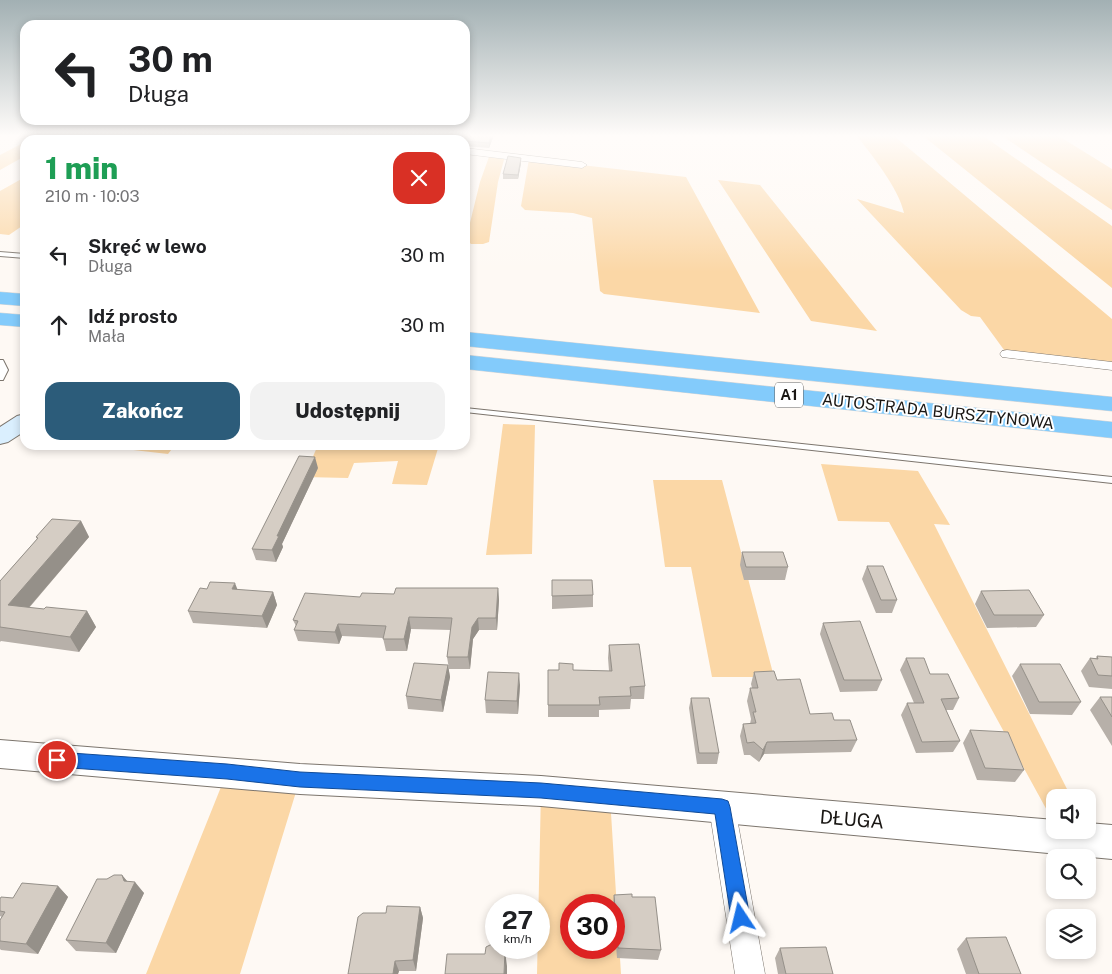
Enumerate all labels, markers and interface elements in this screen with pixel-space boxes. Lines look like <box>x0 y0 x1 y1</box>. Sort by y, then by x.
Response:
text: 30 m <box>128 39 213 80</box>
icon: left <box>45 40 110 105</box>
text: Długa <box>128 81 189 107</box>
text: 1 min <box>45 150 118 186</box>
button: close <box>393 152 445 204</box>
text: 210 m · 10:03 <box>45 187 140 206</box>
text: Skręć w lewo <box>88 235 207 257</box>
icon: left <box>45 241 73 269</box>
text: 30 m <box>400 244 445 266</box>
text: Długa <box>88 257 132 276</box>
text: Idź prosto <box>88 305 178 327</box>
icon: ahead <box>45 311 73 339</box>
text: 30 m <box>400 314 445 336</box>
text: Mała <box>88 327 125 346</box>
button: Zakończ <box>45 382 240 440</box>
button: Udostępnij <box>250 382 445 440</box>
road number: A1 <box>775 382 803 408</box>
street label: AUTOSTRADA BURSZTYNOWA <box>821 390 1055 433</box>
pin <box>36 739 78 781</box>
icon: arrive <box>43 746 71 774</box>
map controls <box>1046 789 1096 959</box>
button: sound <box>1046 789 1096 839</box>
street label: DŁUGA <box>819 805 885 833</box>
button: search <box>1046 849 1096 899</box>
position arrow <box>714 891 766 943</box>
speed limit sign: 30 <box>560 894 625 959</box>
text: 27 <box>502 905 533 935</box>
button: layers <box>1046 909 1096 959</box>
text: km/h <box>503 932 532 946</box>

